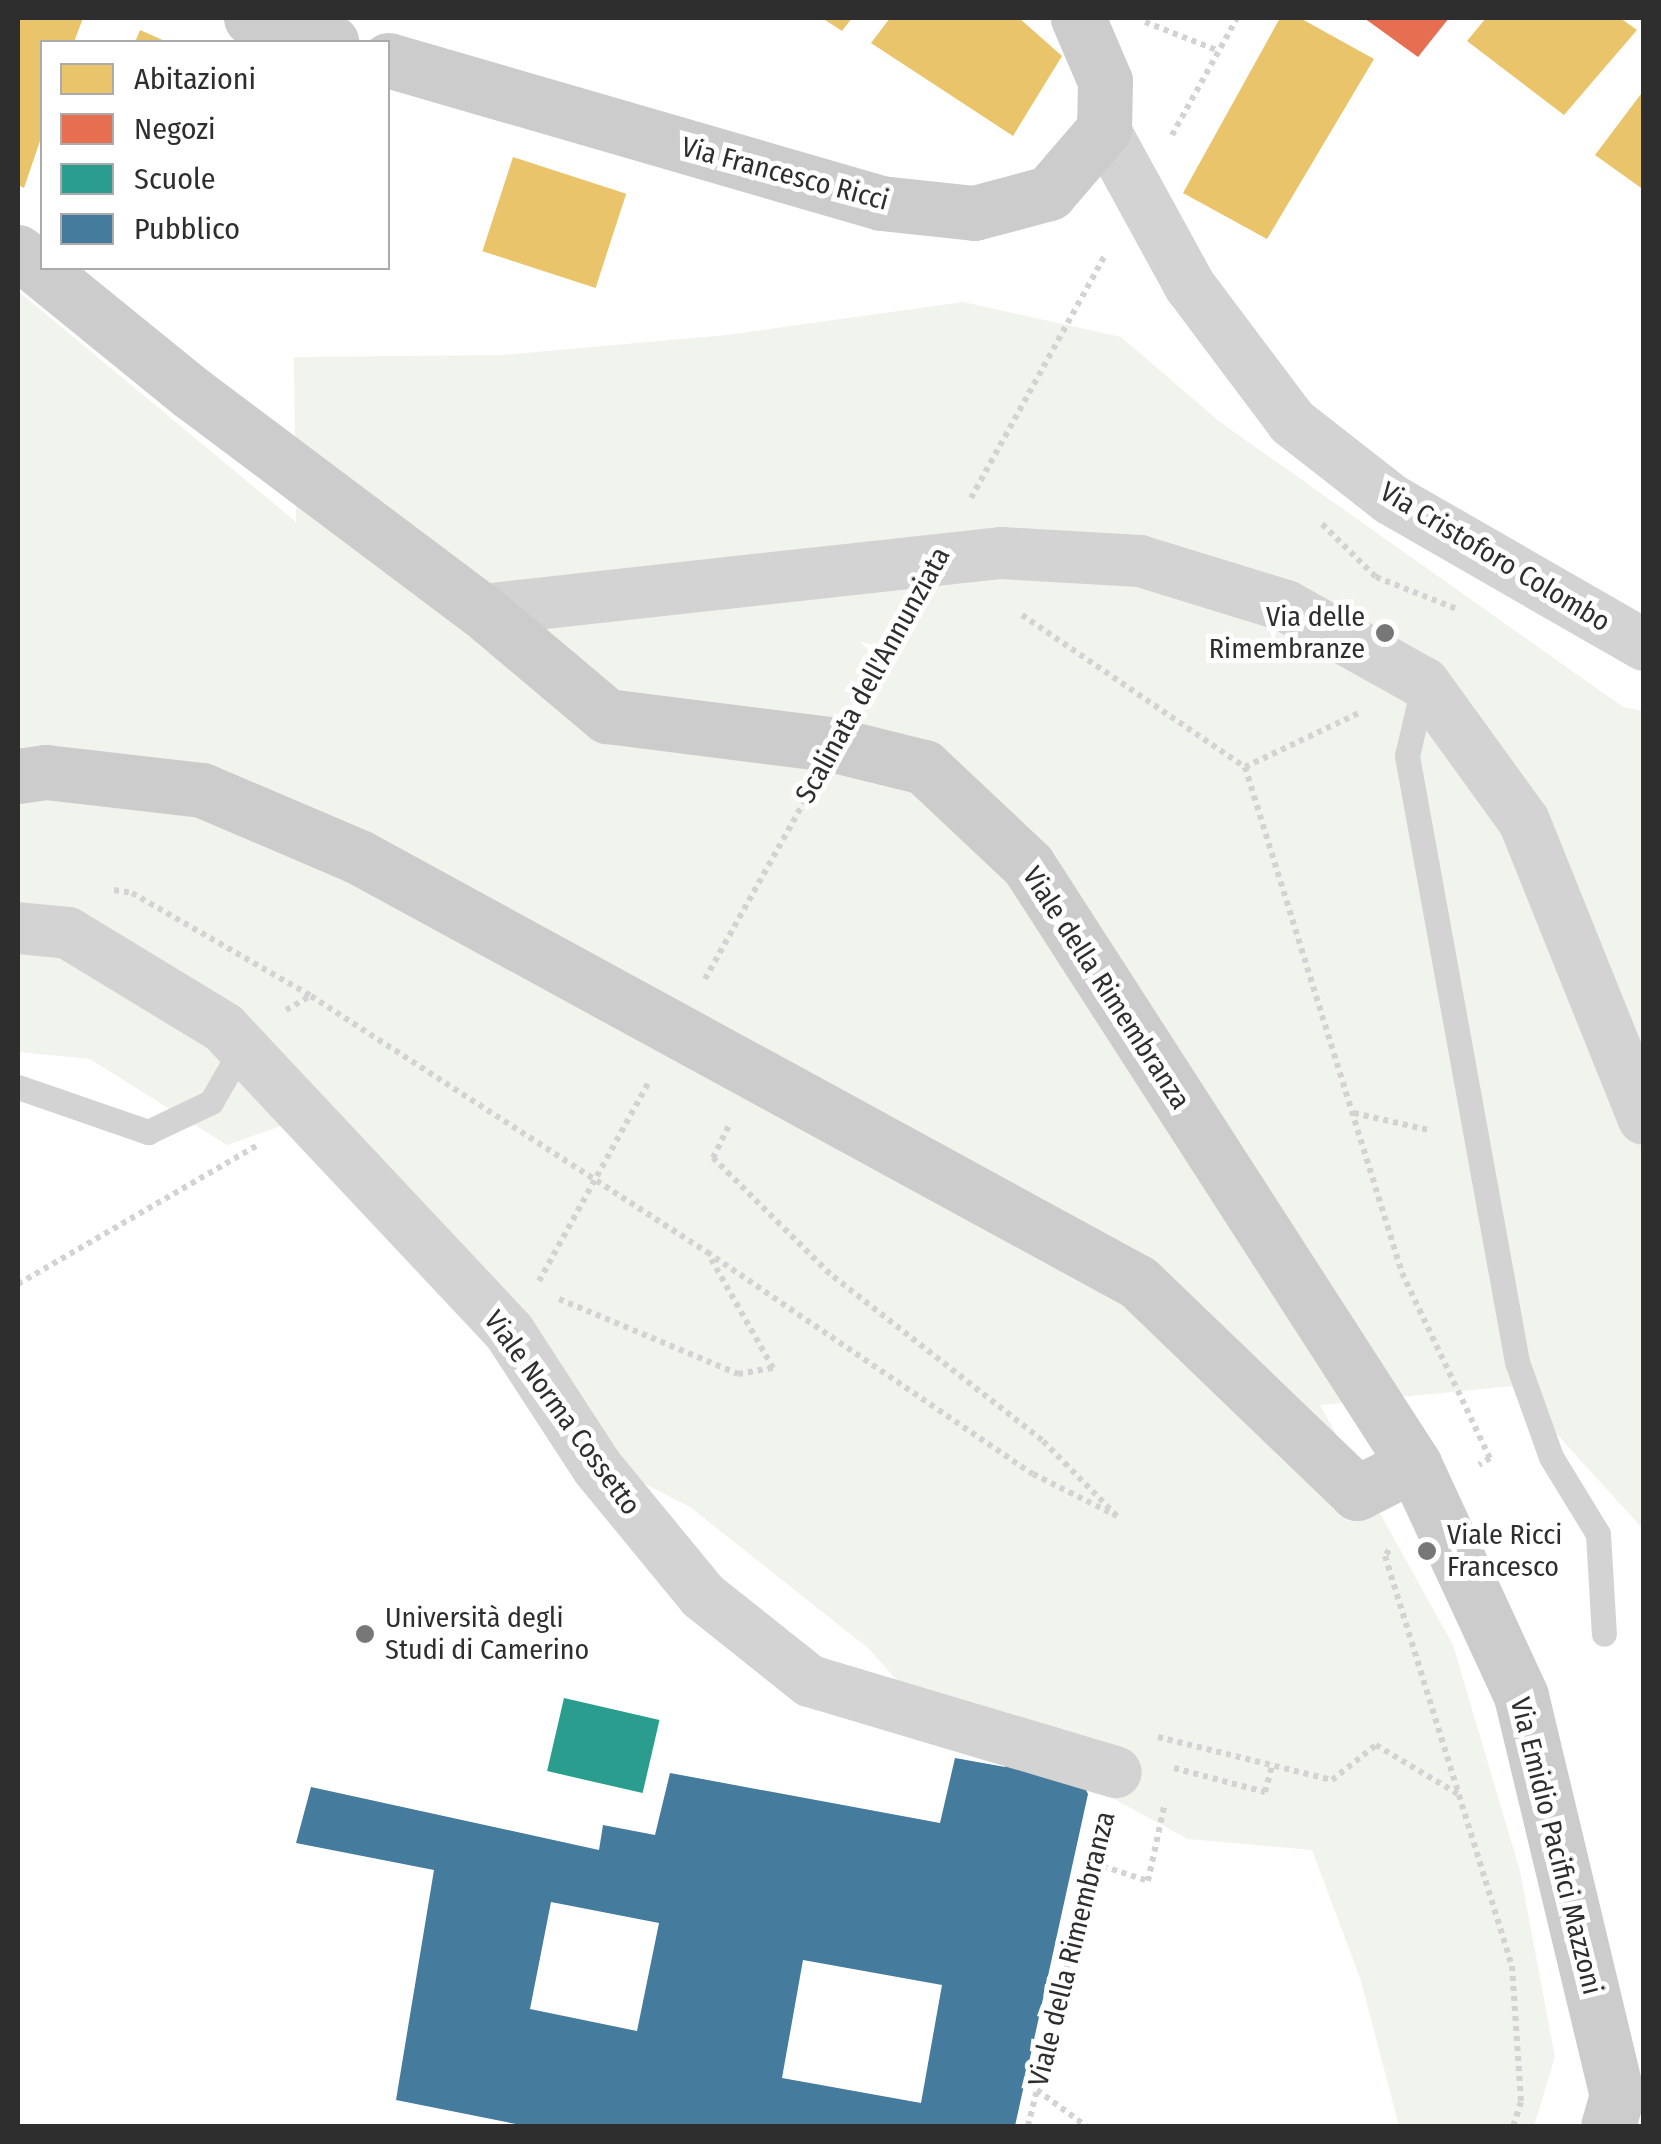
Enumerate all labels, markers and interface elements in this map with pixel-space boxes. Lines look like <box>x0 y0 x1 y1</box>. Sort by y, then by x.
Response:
legend <box>40 40 390 270</box>
text: Abitazioni <box>134 61 256 97</box>
text: Negozi <box>134 111 216 147</box>
street label: Via Francesco Ricci <box>678 130 892 218</box>
text: Scuole <box>134 161 216 197</box>
text: Pubblico <box>134 211 240 247</box>
street label: Via Cristoforo Colombo <box>1374 475 1616 639</box>
street label: Scalinata dell'Annunziata <box>789 541 957 809</box>
place label: Via delle Rimembranze <box>1209 600 1365 666</box>
marker: Via delle Rimembranze <box>1374 622 1396 644</box>
street label: Viale della Rimembranza <box>1015 861 1197 1115</box>
street label: Viale Norma Cossetto <box>477 1304 647 1522</box>
place label: Viale Ricci Francesco <box>1447 1518 1562 1584</box>
marker: Viale Ricci Francesco <box>1416 1540 1438 1562</box>
place label: Università degli Studi di Camerino <box>385 1601 589 1667</box>
marker: Università degli Studi di Camerino <box>354 1623 376 1645</box>
street label: Via Emidio Pacifici Mazzoni <box>1503 1694 1609 1998</box>
street label: Viale della Rimembranza <box>1022 1808 1122 2090</box>

